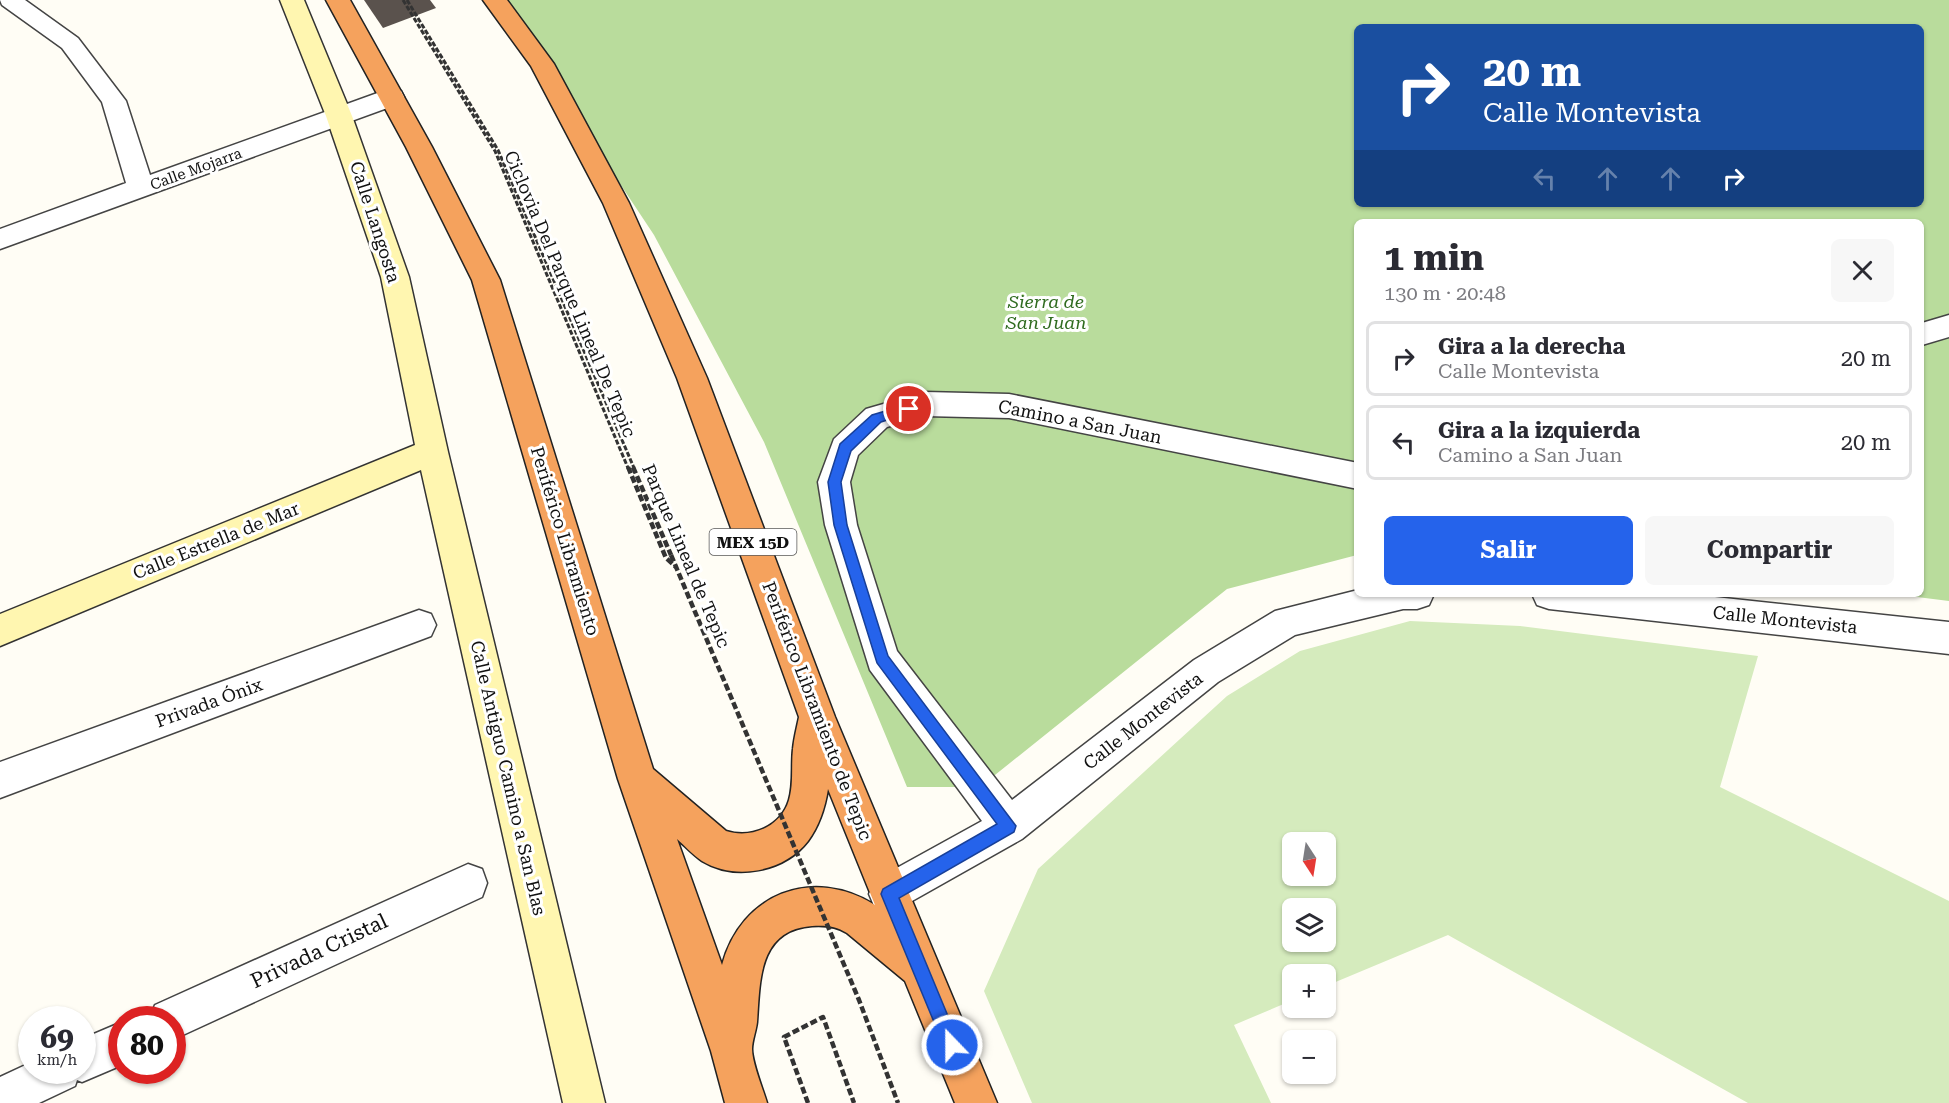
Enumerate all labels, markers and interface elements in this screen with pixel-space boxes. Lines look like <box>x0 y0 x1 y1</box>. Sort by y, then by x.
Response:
text: 20 m <box>1483 47 1581 96</box>
icon: right <box>1384 48 1462 126</box>
text: Calle Montevista <box>1483 97 1701 129</box>
street label: Calle Mojarra <box>148 144 244 194</box>
street label: Ciclovia Del Parque Lineal De Tepic <box>500 147 641 440</box>
street label: Calle Langosta <box>346 158 405 286</box>
icon: left <box>1528 162 1561 195</box>
icon: ahead <box>1591 162 1624 195</box>
icon: ahead <box>1654 162 1687 195</box>
icon: right <box>1717 162 1750 195</box>
text: 1 min <box>1384 237 1484 279</box>
button: close <box>1831 239 1894 302</box>
text: 130 m · 20:48 <box>1384 281 1506 305</box>
park label: Sierra de San Juan <box>1005 291 1086 333</box>
text: Gira a la derecha <box>1438 334 1625 359</box>
icon: right <box>1387 342 1420 375</box>
text: 20 m <box>1841 346 1891 371</box>
text: Calle Montevista <box>1438 359 1599 383</box>
pin <box>883 383 934 434</box>
icon: arrive <box>892 392 925 425</box>
street label: Camino a San Juan <box>997 395 1164 448</box>
text: Gira a la izquierda <box>1438 418 1640 443</box>
icon: left <box>1387 426 1420 459</box>
text: 20 m <box>1841 430 1891 455</box>
text: Camino a San Juan <box>1438 443 1623 467</box>
street label: Periférico Libramiento <box>527 444 604 638</box>
street label: Parque Lineal de Tepic <box>638 461 735 651</box>
street label: Calle Estrella de Mar <box>130 498 302 584</box>
button: Salir <box>1384 516 1633 585</box>
button: Compartir <box>1645 516 1894 585</box>
road number: MEX 15D <box>710 529 796 555</box>
street label: Periférico Libramiento de Tepic <box>758 579 877 843</box>
street label: Calle Montevista <box>1712 601 1859 638</box>
street label: Calle Antiguo Camino a San Blas <box>467 638 550 917</box>
street label: Calle Montevista <box>1079 667 1207 774</box>
street label: Privada Ónix <box>152 673 266 732</box>
north arrow <box>1282 832 1336 886</box>
map controls <box>1282 832 1336 1084</box>
button: layers <box>1282 898 1336 952</box>
street label: Privada Cristal <box>247 909 392 993</box>
button: + <box>1282 964 1336 1018</box>
speed limit sign: 80 <box>108 1006 186 1084</box>
position arrow <box>920 1013 984 1077</box>
text: 69 <box>40 1020 74 1055</box>
button: − <box>1282 1030 1336 1084</box>
text: km/h <box>37 1051 77 1069</box>

